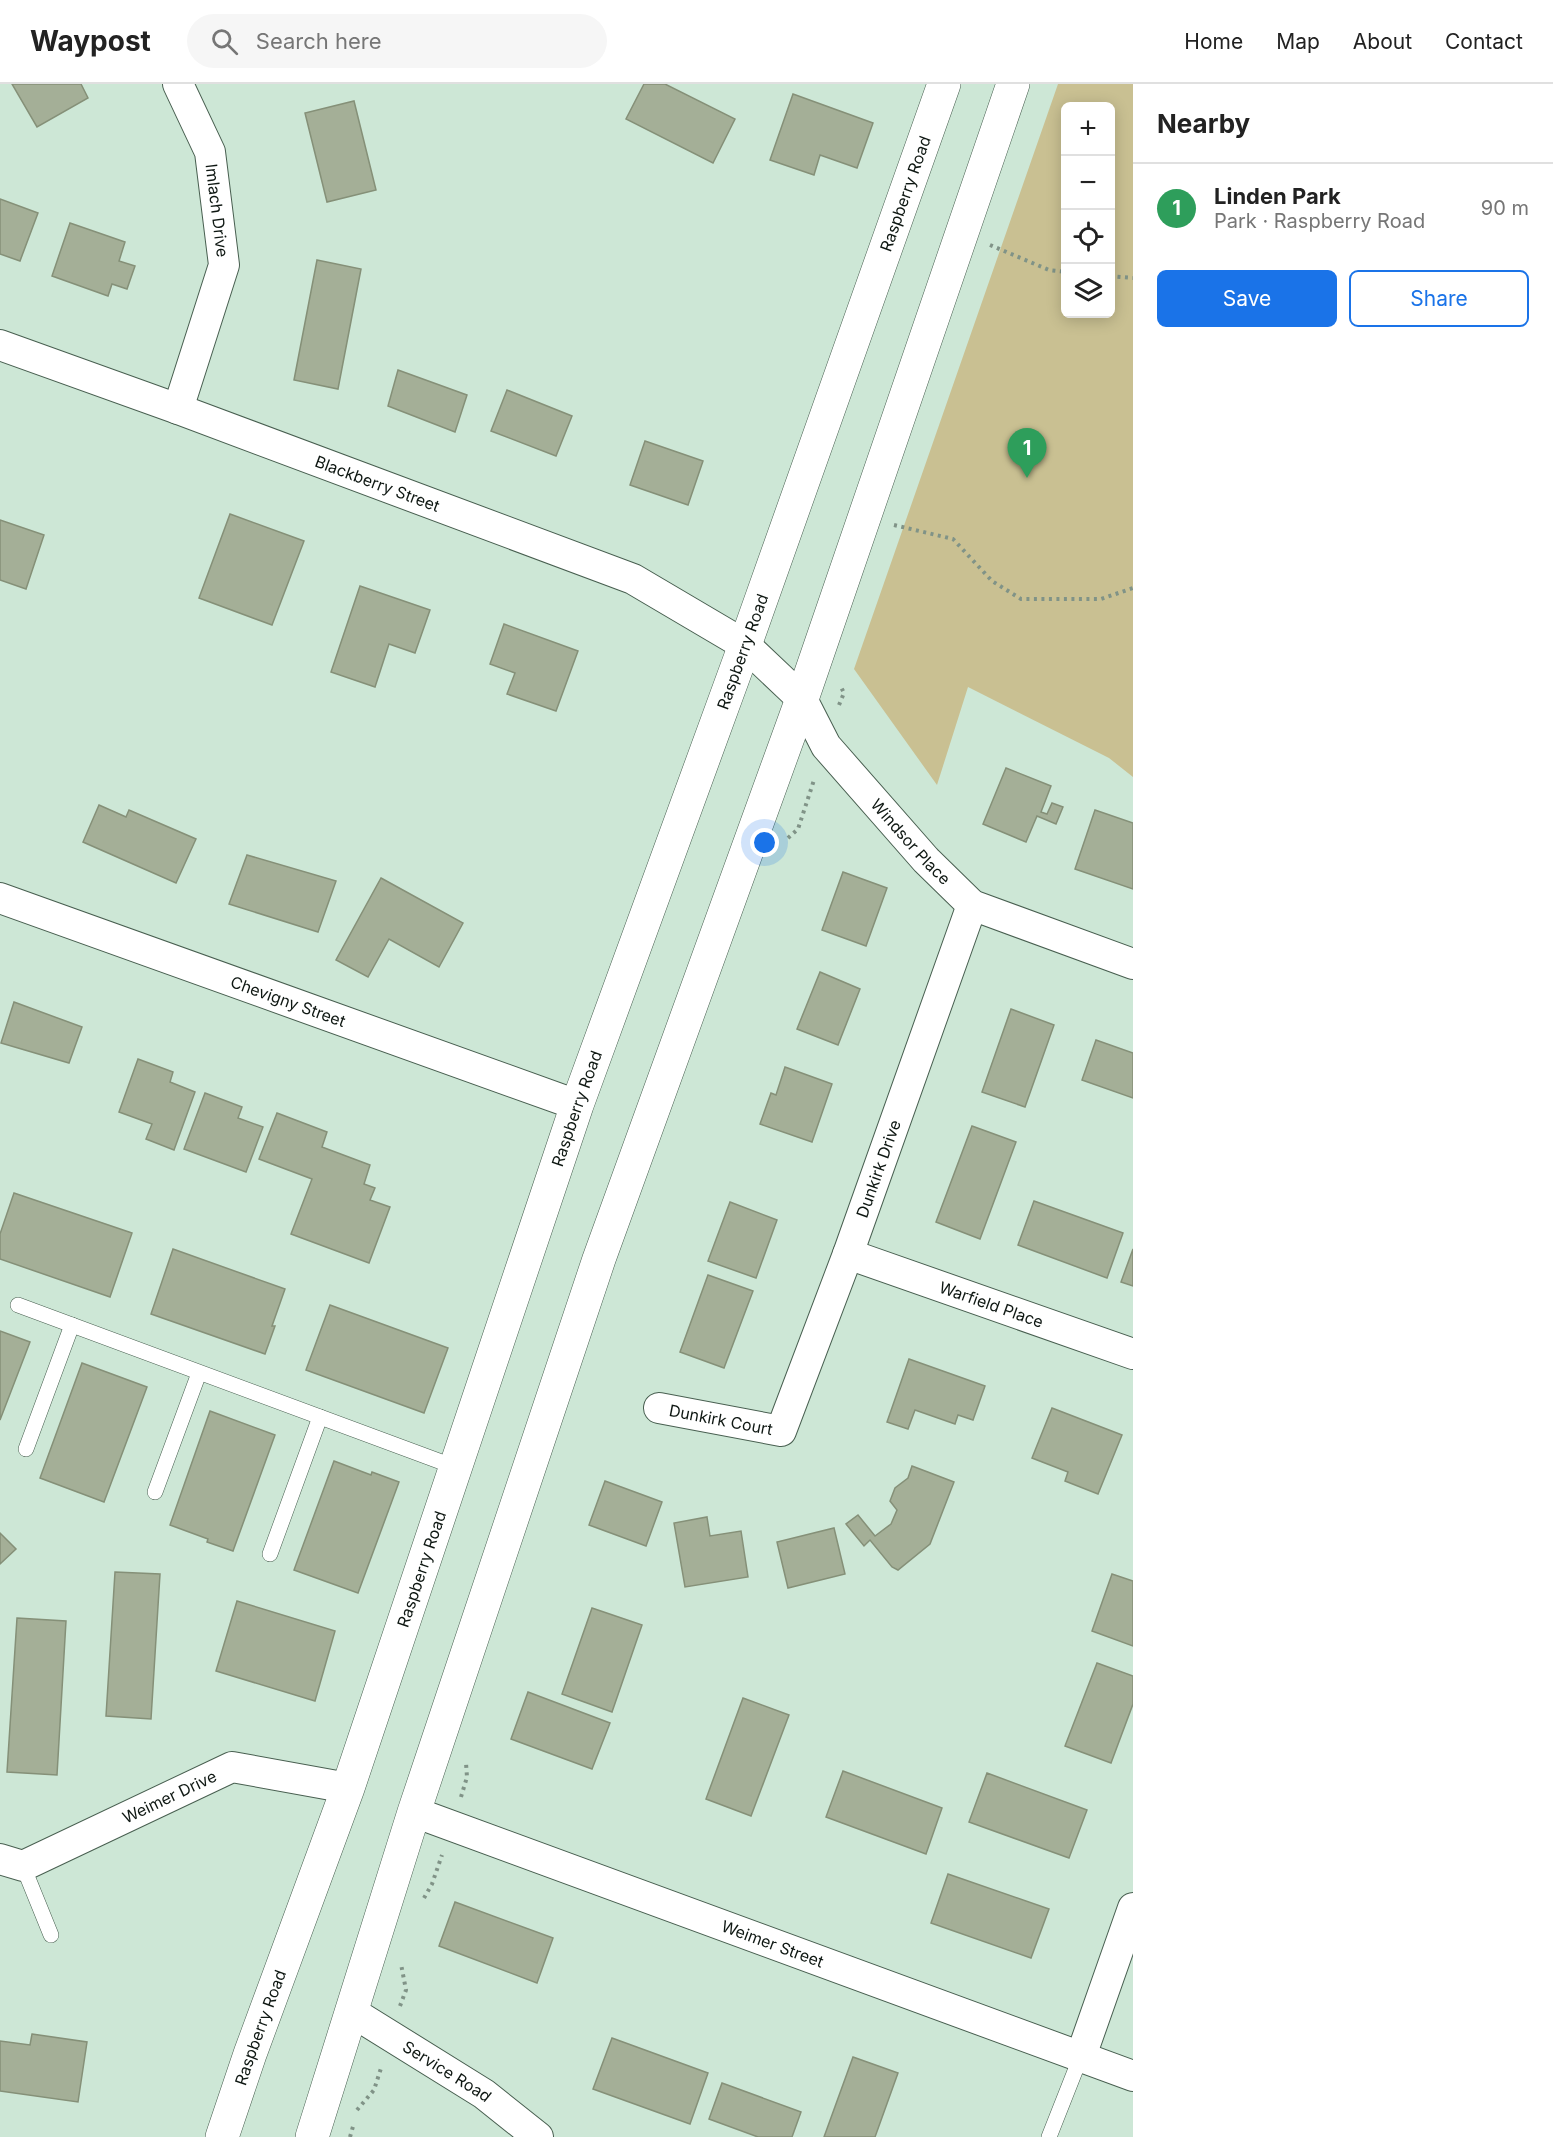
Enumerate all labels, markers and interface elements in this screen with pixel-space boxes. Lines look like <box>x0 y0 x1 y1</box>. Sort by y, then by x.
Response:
search box <box>187 14 607 68</box>
text: Waypost <box>30 24 151 58</box>
icon: search <box>208 25 241 58</box>
text: Search here <box>256 28 382 54</box>
text: Home <box>1184 29 1243 54</box>
text: Map <box>1276 29 1320 54</box>
text: About <box>1353 29 1412 54</box>
text: Contact <box>1445 29 1523 54</box>
map controls <box>1061 102 1115 318</box>
button: + <box>1061 102 1115 156</box>
text: Nearby <box>1157 108 1250 139</box>
street label: Raspberry Road <box>875 133 935 254</box>
button: − <box>1061 156 1115 210</box>
street label: Imlach Drive <box>202 163 233 258</box>
text: Linden Park <box>1214 183 1341 209</box>
text: 1 <box>1172 196 1181 220</box>
text: 90 m <box>1481 196 1529 220</box>
text: Park · Raspberry Road <box>1214 209 1425 233</box>
button: locate <box>1061 210 1115 264</box>
button: layers <box>1061 264 1115 318</box>
button: Save <box>1157 270 1337 327</box>
button: Share <box>1349 270 1529 327</box>
pin: 1 <box>1008 428 1046 478</box>
street label: Blackberry Street <box>312 451 443 516</box>
street label: Raspberry Road <box>712 591 772 712</box>
street label: Windsor Place <box>867 795 955 889</box>
your location <box>750 828 779 857</box>
street label: Chevigny Street <box>228 972 348 1031</box>
street label: Raspberry Road <box>547 1048 606 1169</box>
street label: Dunkirk Drive <box>852 1117 905 1220</box>
street label: Warfield Place <box>937 1277 1046 1332</box>
street label: Dunkirk Court <box>667 1400 774 1439</box>
street label: Raspberry Road <box>393 1508 450 1630</box>
street label: Weimer Drive <box>119 1766 220 1827</box>
street label: Weimer Street <box>719 1916 826 1972</box>
street label: Raspberry Road <box>230 1967 290 2088</box>
street label: Service Road <box>399 2036 496 2106</box>

